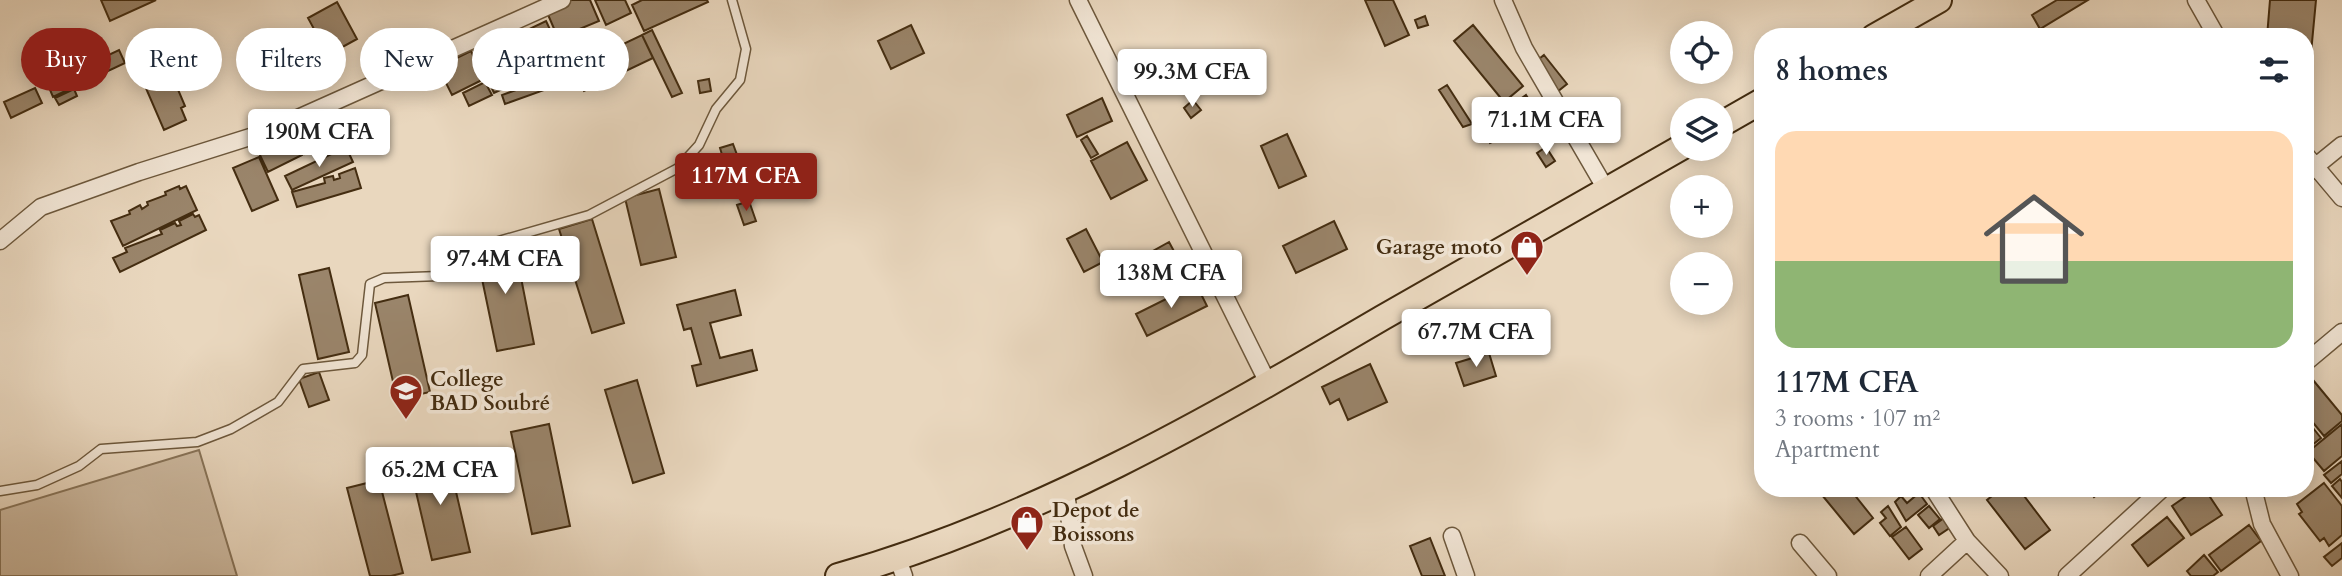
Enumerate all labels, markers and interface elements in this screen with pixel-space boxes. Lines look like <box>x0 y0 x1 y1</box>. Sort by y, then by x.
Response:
map controls <box>1670 21 1733 315</box>
button: locate <box>1670 21 1733 84</box>
chip: Buy <box>21 28 111 91</box>
chip: Rent <box>125 28 222 91</box>
chip: Filters <box>236 28 346 91</box>
chip: New <box>360 28 458 91</box>
chip: Apartment <box>472 28 629 91</box>
pin: 99.3M CFA <box>1112 50 1272 109</box>
text: 8 homes <box>1775 50 1888 91</box>
icon: filters <box>2255 51 2293 89</box>
text: 99.3M CFA <box>1134 56 1250 87</box>
pin: 71.1M CFA <box>1466 97 1626 157</box>
button: layers <box>1670 98 1733 161</box>
text: 71.1M CFA <box>1488 104 1604 135</box>
pin: 190M CFA <box>247 110 391 169</box>
text: 190M CFA <box>264 116 374 147</box>
pin: 117M CFA <box>674 154 818 213</box>
text: 117M CFA <box>691 160 801 191</box>
button: + <box>1670 175 1733 238</box>
icon: home <box>1971 176 2097 302</box>
shop icon: Garage moto <box>1508 228 1546 277</box>
place label: Garage moto <box>1376 233 1502 262</box>
pin: 97.4M CFA <box>425 236 585 296</box>
text: 97.4M CFA <box>447 243 563 274</box>
pin: 138M CFA <box>1099 250 1243 310</box>
button: − <box>1670 252 1733 315</box>
text: 138M CFA <box>1116 257 1226 288</box>
pin: 67.7M CFA <box>1396 310 1556 369</box>
text: 67.7M CFA <box>1418 316 1534 347</box>
text: 117M CFA <box>1775 362 1919 403</box>
place label: College BAD Soubré <box>430 365 550 418</box>
school or university icon: College BAD Soubré <box>387 372 425 421</box>
text: 3 rooms · 107 m² <box>1775 403 1940 434</box>
text: Apartment <box>1775 434 1879 465</box>
pin: 65.2M CFA <box>360 448 520 507</box>
text: 65.2M CFA <box>382 454 498 485</box>
place label: Depot de Boissons <box>1052 496 1140 549</box>
shop icon: Depot de Boissons <box>1008 503 1046 552</box>

